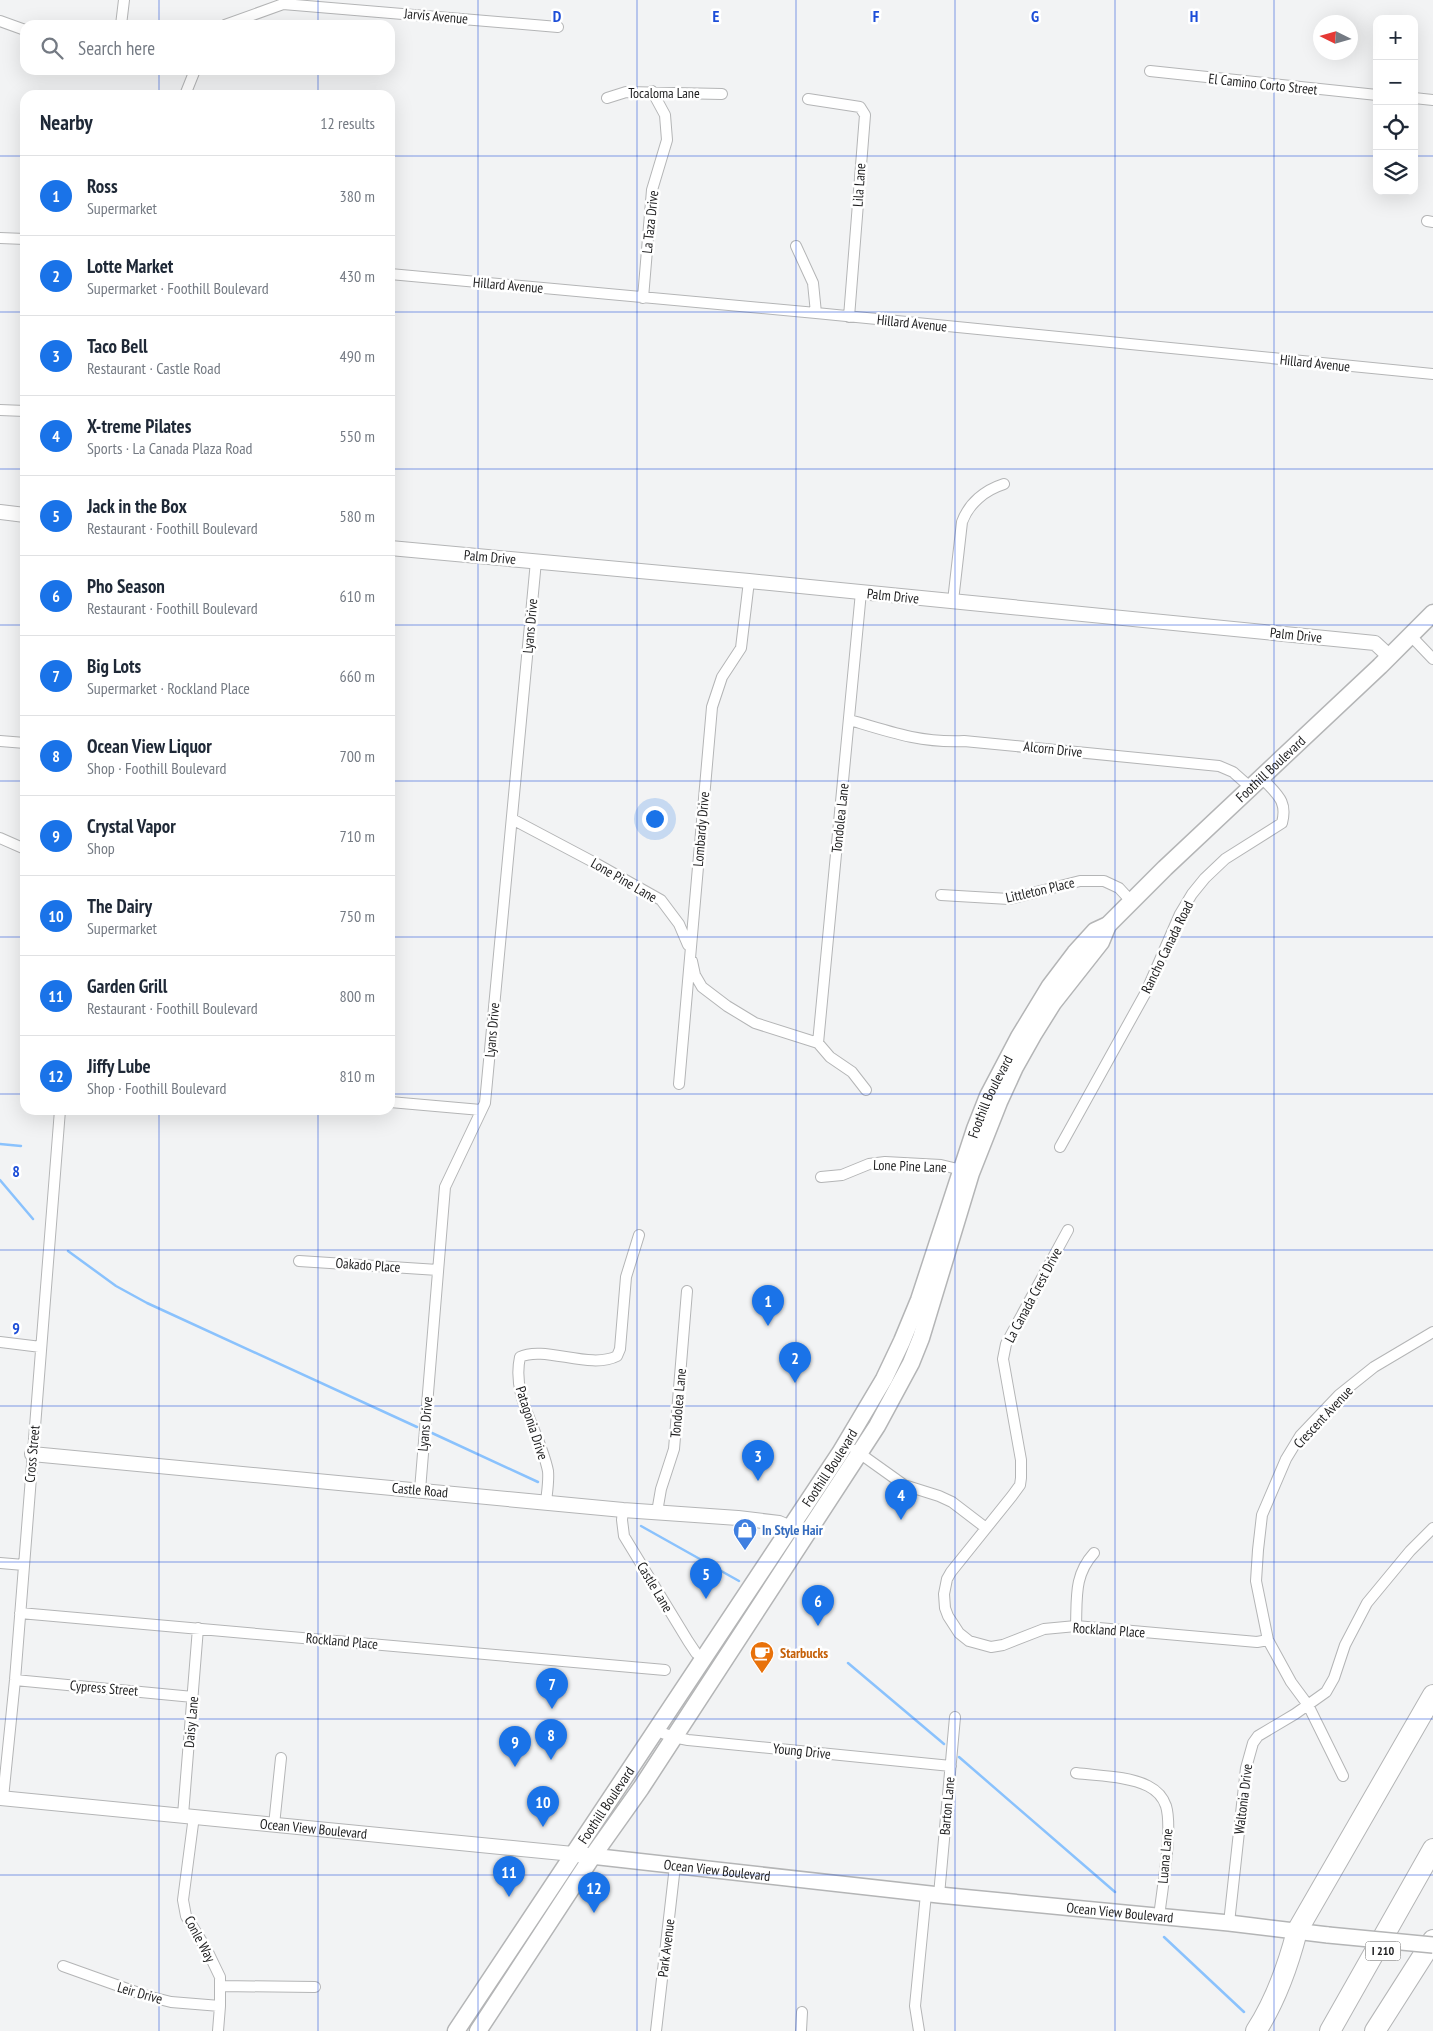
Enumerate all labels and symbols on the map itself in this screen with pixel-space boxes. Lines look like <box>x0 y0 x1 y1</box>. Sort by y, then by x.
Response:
street label: Jarvis Avenue <box>402 4 469 28</box>
text: D <box>553 6 562 26</box>
text: E <box>713 6 720 26</box>
text: F <box>873 6 880 26</box>
text: G <box>1031 6 1039 26</box>
text: H <box>1190 6 1198 26</box>
north arrow <box>1313 15 1358 60</box>
street label: El Camino Corto Street <box>1208 69 1318 99</box>
street label: Tocaloma Lane <box>628 84 700 102</box>
street label: Lila Lane <box>848 162 870 207</box>
street label: La Taza Drive <box>638 189 662 255</box>
street label: Hillard Avenue <box>472 273 544 297</box>
street label: Hillard Avenue <box>876 310 948 336</box>
street label: Hillard Avenue <box>1279 350 1351 376</box>
street label: Palm Drive <box>463 546 517 568</box>
street label: Palm Drive <box>866 584 920 608</box>
street label: Lyans Drive <box>519 598 541 654</box>
street label: Palm Drive <box>1269 623 1323 647</box>
street label: Foothill Boulevard <box>1232 732 1309 806</box>
street label: Alcorn Drive <box>1023 737 1084 761</box>
street label: Tondolea Lane <box>827 782 853 854</box>
street label: Lombardy Drive <box>689 791 713 867</box>
your location <box>642 806 668 832</box>
street label: Lone Pine Lane <box>588 854 661 906</box>
street label: Littleton Place <box>1004 873 1076 907</box>
street label: Rancho Canada Road <box>1137 898 1197 996</box>
street label: Lyans Drive <box>481 1002 503 1058</box>
street label: Foothill Boulevard <box>964 1052 1017 1140</box>
street label: Lone Pine Lane <box>873 1156 947 1176</box>
text: 8 <box>12 1161 20 1181</box>
street label: La Canada Crest Drive <box>1000 1244 1066 1346</box>
street label: Oakado Place <box>335 1254 401 1276</box>
pin: 1 <box>752 1285 784 1326</box>
text: 9 <box>12 1318 20 1338</box>
pin: 2 <box>779 1342 811 1383</box>
street label: Tondolea Lane <box>666 1367 690 1439</box>
street label: Crescent Avenue <box>1289 1382 1357 1452</box>
street label: Patagonia Drive <box>512 1384 552 1462</box>
street label: Lyans Drive <box>414 1396 436 1452</box>
street label: Cross Street <box>21 1424 43 1483</box>
street label: Foothill Boulevard <box>798 1426 861 1510</box>
pin: 3 <box>742 1440 774 1481</box>
street label: Castle Road <box>391 1479 449 1501</box>
pin: 4 <box>885 1479 917 1520</box>
shop icon: In Style Hair <box>732 1517 758 1551</box>
place label: In Style Hair <box>762 1521 824 1539</box>
pin: 5 <box>690 1558 722 1599</box>
street label: Castle Lane <box>633 1559 677 1616</box>
pin: 6 <box>802 1585 834 1626</box>
street label: Rockland Place <box>1072 1618 1146 1642</box>
street label: Rockland Place <box>305 1629 379 1653</box>
cafe icon: Starbucks <box>749 1640 775 1674</box>
place label: Starbucks <box>780 1644 828 1662</box>
pin: 7 <box>536 1668 568 1709</box>
street label: Cypress Street <box>69 1676 139 1700</box>
street label: Daisy Lane <box>180 1695 202 1749</box>
pin: 8 <box>535 1719 567 1760</box>
pin: 9 <box>499 1726 531 1767</box>
street label: Young Drive <box>772 1739 832 1763</box>
street label: Foothill Boulevard <box>574 1763 638 1847</box>
street label: Waltonia Drive <box>1230 1763 1256 1835</box>
street label: Barton Lane <box>935 1776 959 1836</box>
pin: 10 <box>527 1786 559 1827</box>
street label: Ocean View Boulevard <box>259 1814 368 1843</box>
street label: Luana Lane <box>1154 1828 1176 1884</box>
street label: Ocean View Boulevard <box>663 1855 771 1885</box>
pin: 11 <box>493 1856 525 1897</box>
pin: 12 <box>578 1872 610 1913</box>
street label: Ocean View Boulevard <box>1066 1898 1174 1927</box>
street label: Conle Way <box>180 1913 220 1966</box>
street label: Park Avenue <box>654 1918 679 1978</box>
road number: I 210 <box>1366 1942 1400 1960</box>
street label: Leir Drive <box>115 1978 165 2008</box>

